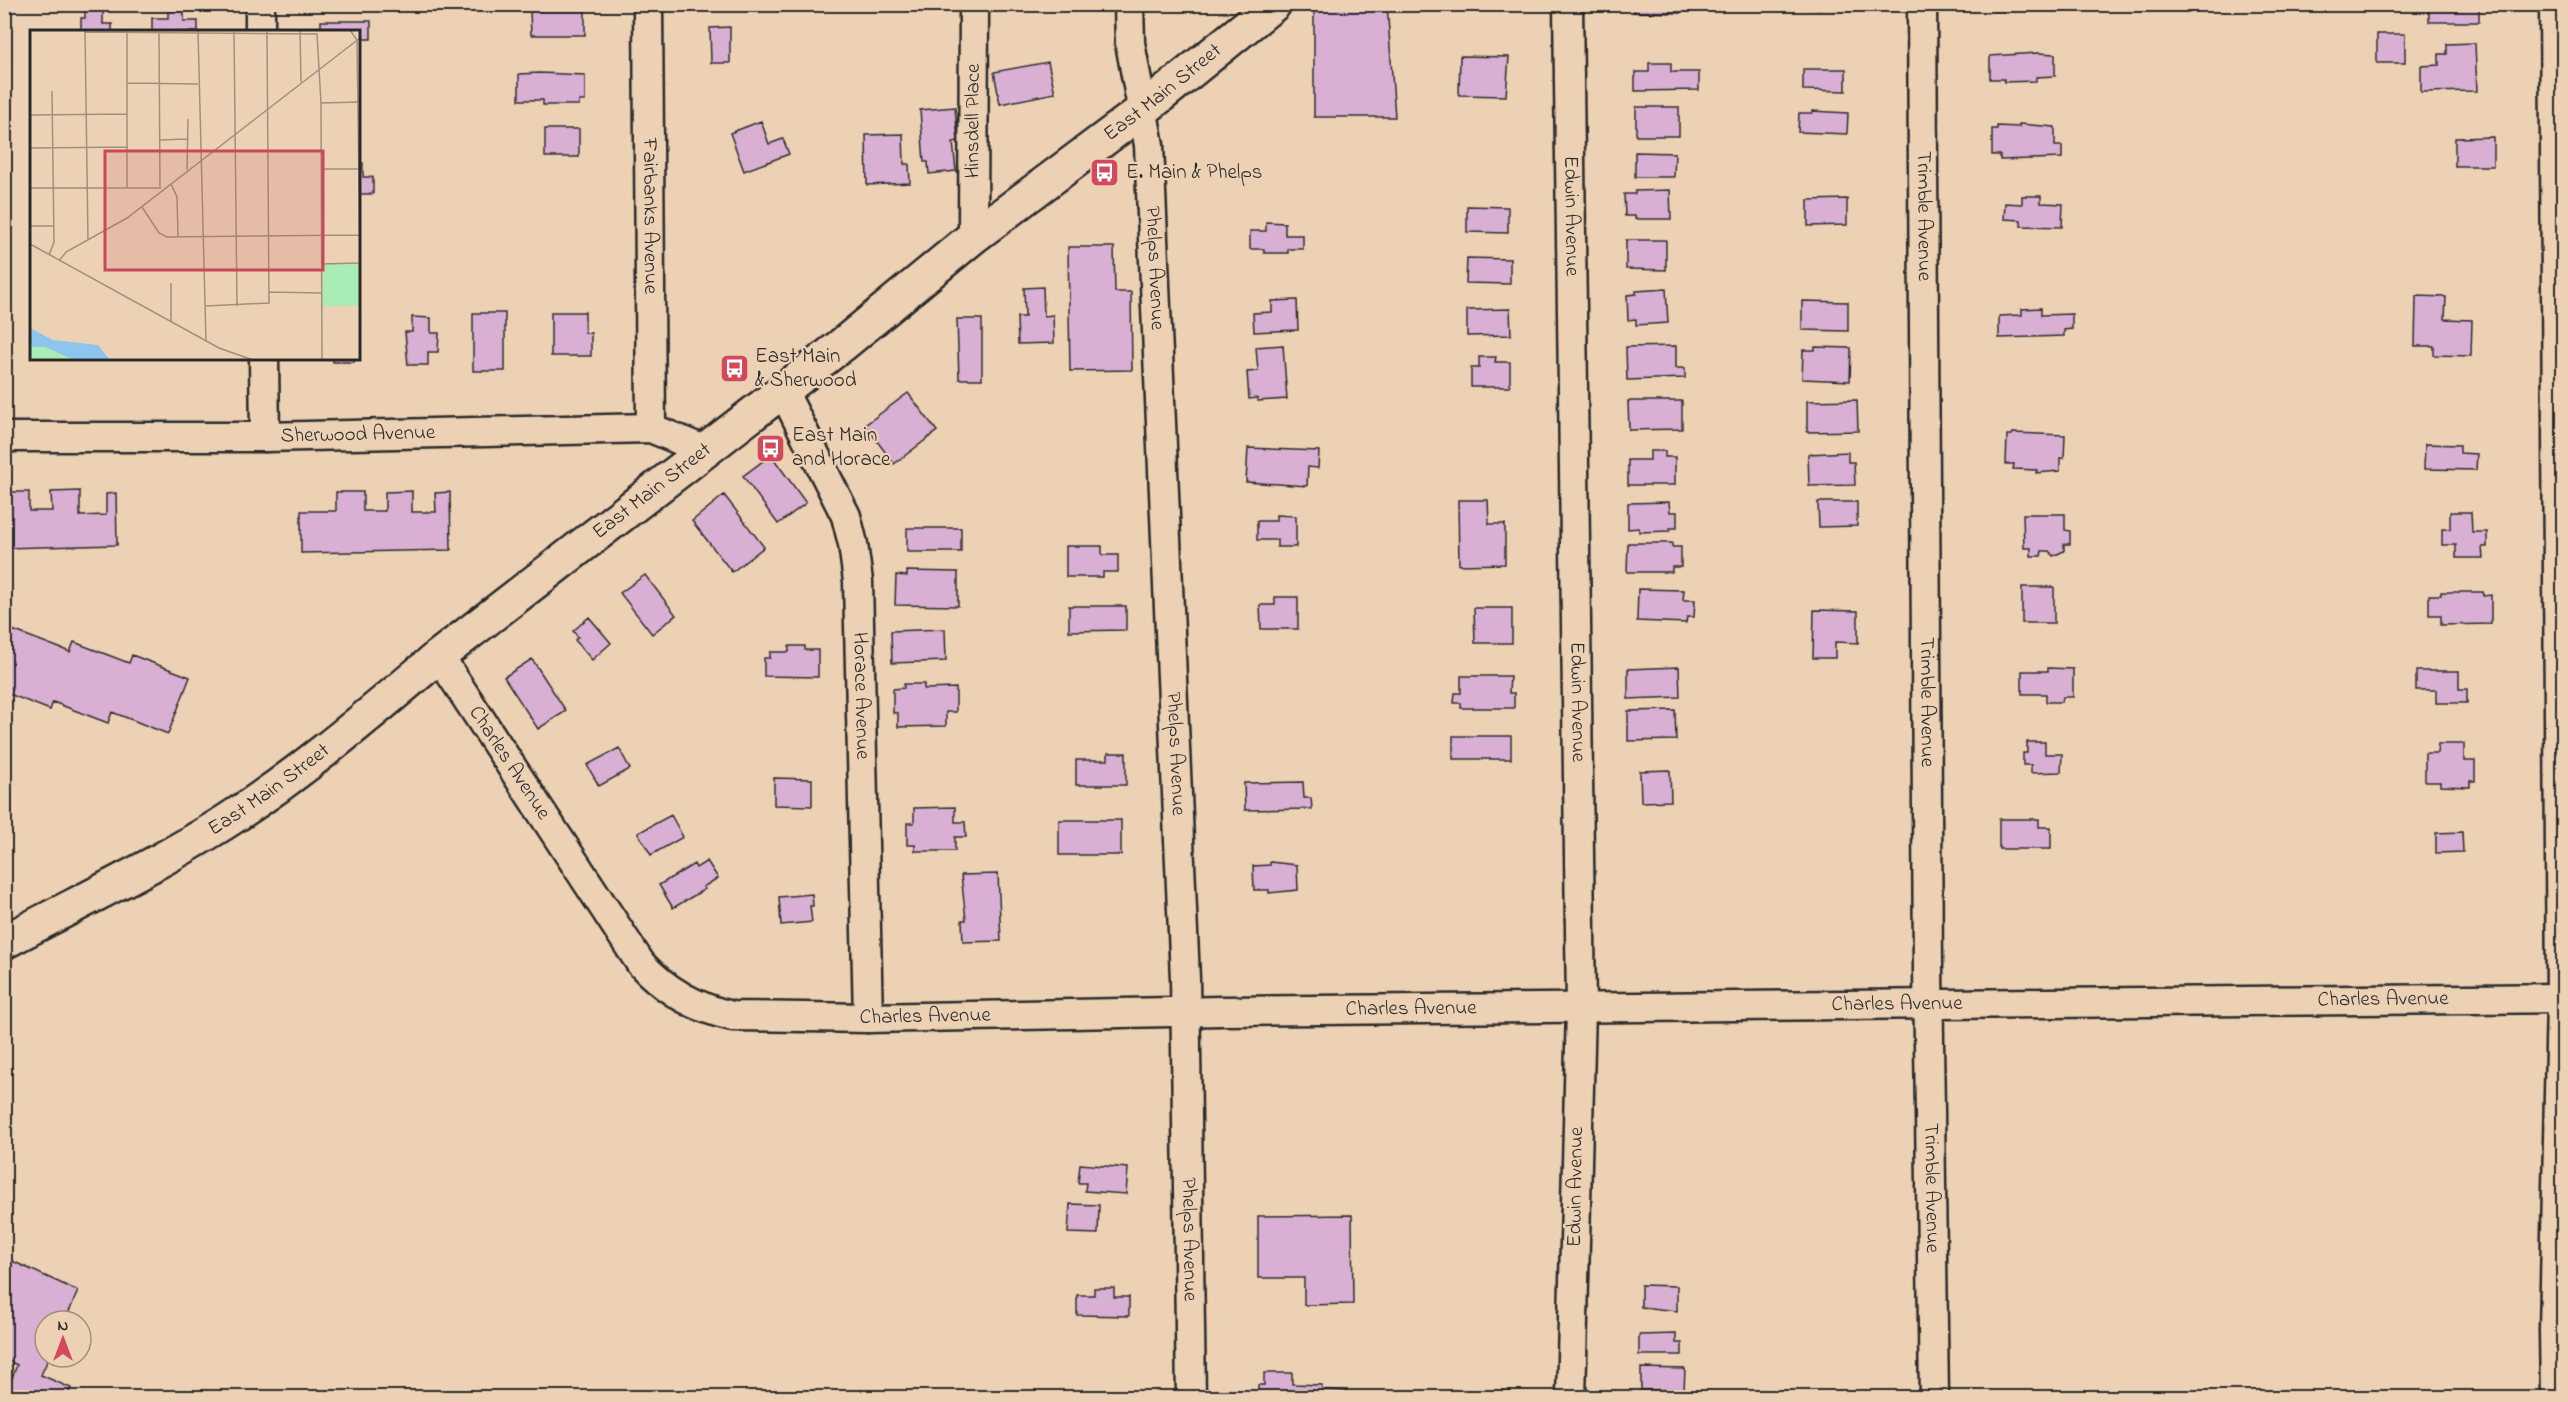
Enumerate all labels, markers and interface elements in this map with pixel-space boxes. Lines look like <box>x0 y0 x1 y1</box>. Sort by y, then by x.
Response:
inset map <box>30 30 360 360</box>
street label: East Main Street <box>1098 37 1229 149</box>
street label: Hinsdell Place <box>958 63 989 179</box>
street label: Fairbanks Avenue <box>634 137 665 295</box>
street label: Trimble Avenue <box>1908 151 1939 282</box>
street label: Edwin Avenue <box>1555 156 1587 277</box>
bus stop icon: E. Main & Phelps <box>1089 157 1121 189</box>
place label: E. Main & Phelps <box>1126 158 1263 188</box>
street label: Phelps Avenue <box>1137 205 1172 331</box>
place label: East Main & Sherwood <box>755 342 857 396</box>
bus stop icon: East Main & Sherwood <box>718 353 750 385</box>
street label: Sherwood Avenue <box>280 418 436 452</box>
place label: East Main and Horace <box>792 421 891 475</box>
bus stop icon: East Main and Horace <box>755 432 787 464</box>
street label: East Main Street <box>586 436 718 547</box>
street label: Horace Avenue <box>844 632 877 761</box>
street label: Trimble Avenue <box>1911 637 1942 768</box>
street label: Edwin Avenue <box>1561 641 1593 763</box>
street label: Phelps Avenue <box>1158 691 1193 817</box>
street label: Charles Avenue <box>461 700 558 827</box>
street label: East Main Street <box>202 737 337 844</box>
street label: Charles Avenue <box>2317 984 2449 1015</box>
street label: Charles Avenue <box>1831 989 1963 1020</box>
street label: Charles Avenue <box>1345 994 1477 1025</box>
street label: Charles Avenue <box>859 1001 992 1033</box>
street label: Trimble Avenue <box>1915 1123 1947 1254</box>
street label: Edwin Avenue <box>1560 1126 1592 1247</box>
street label: Phelps Avenue <box>1173 1177 1205 1302</box>
north arrow <box>33 1309 93 1369</box>
text: N <box>58 1314 69 1338</box>

